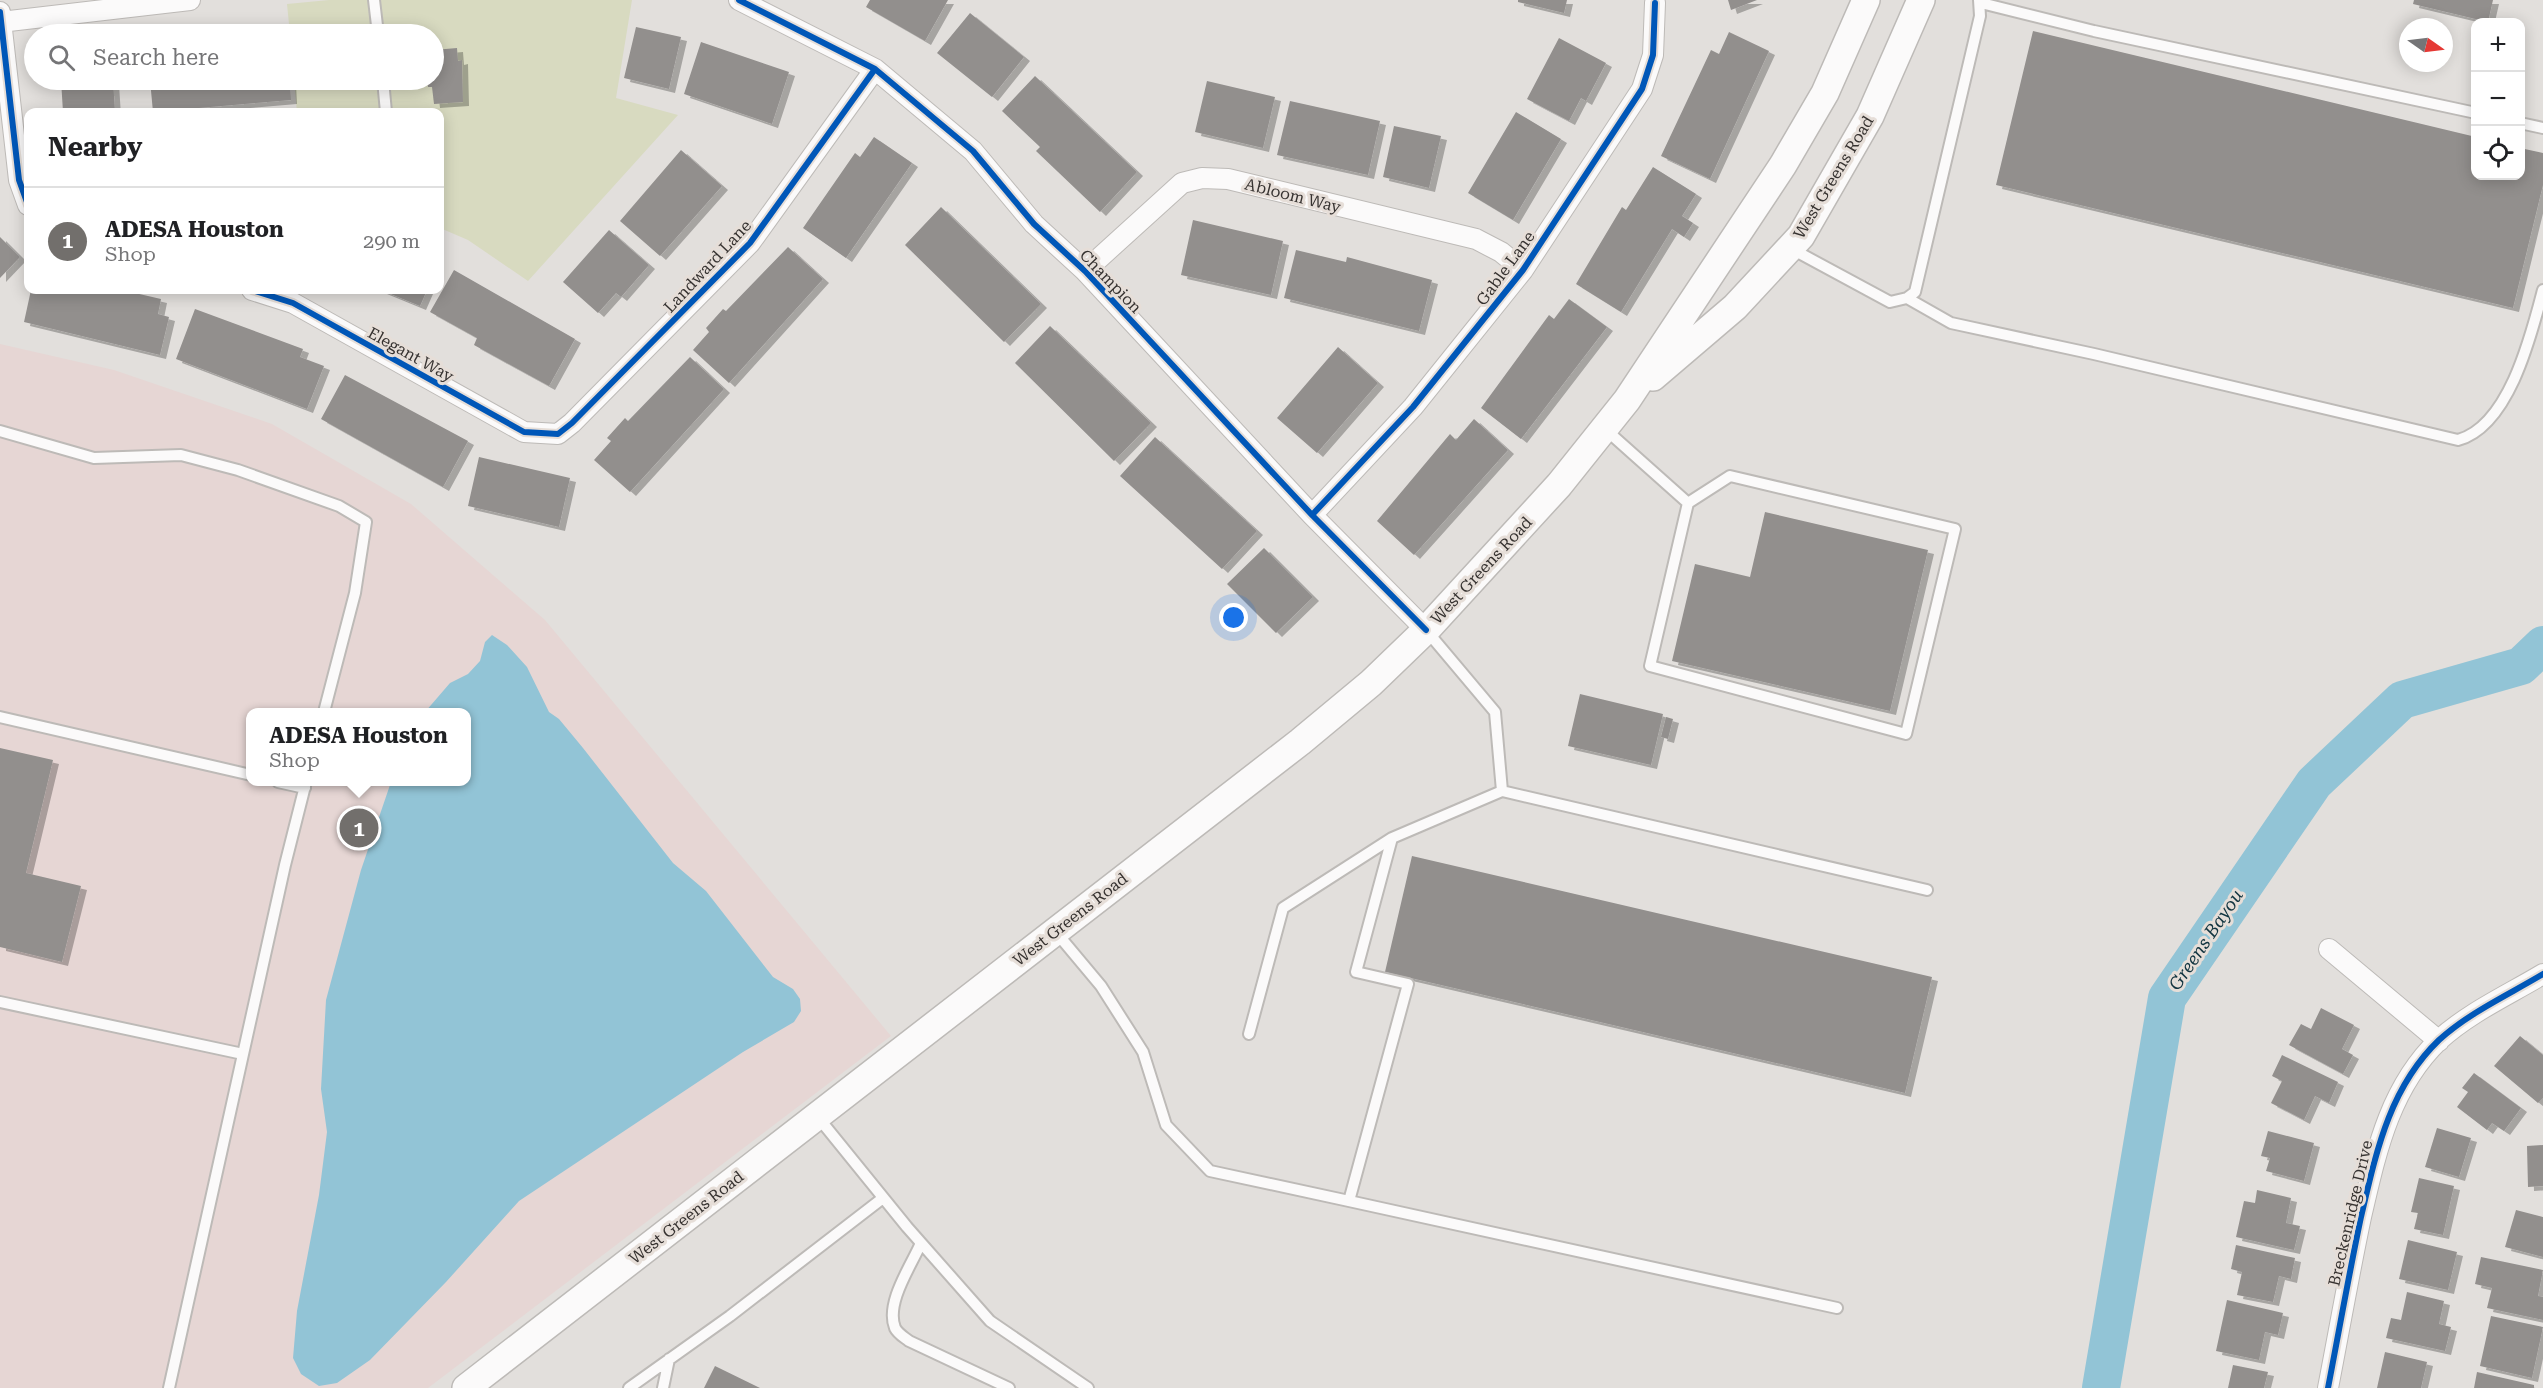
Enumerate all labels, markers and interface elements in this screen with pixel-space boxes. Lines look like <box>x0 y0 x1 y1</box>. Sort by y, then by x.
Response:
north arrow <box>2399 18 2453 72</box>
map controls <box>2471 18 2525 180</box>
button: + <box>2471 18 2525 72</box>
search box <box>24 24 444 90</box>
icon: search <box>45 41 78 74</box>
text: Search here <box>93 45 219 70</box>
button: − <box>2471 72 2525 126</box>
street label: West Greens Road <box>1789 112 1878 242</box>
button: locate <box>2471 126 2525 180</box>
text: Nearby <box>48 132 142 162</box>
street label: Abloom Way <box>1243 174 1343 217</box>
street label: Landward Lane <box>660 216 755 317</box>
text: ADESA Houston <box>105 217 284 242</box>
street label: Gable Lane <box>1472 227 1539 309</box>
text: 1 <box>62 229 73 253</box>
text: 290 m <box>363 229 420 253</box>
text: Shop <box>105 242 156 266</box>
street label: Champion <box>1076 246 1146 317</box>
street label: Elegant Way <box>365 323 457 386</box>
street label: West Greens Road <box>1427 513 1536 628</box>
your location <box>1219 603 1248 632</box>
popup <box>246 708 471 786</box>
text: ADESA Houston <box>269 723 448 748</box>
text: Shop <box>269 748 320 772</box>
pin: 1 <box>340 806 378 850</box>
street label: West Greens Road <box>1009 869 1131 970</box>
water label: Greens Bayou <box>2164 885 2247 994</box>
street label: Breckenridge Drive <box>2324 1138 2377 1288</box>
street label: West Greens Road <box>625 1167 747 1268</box>

